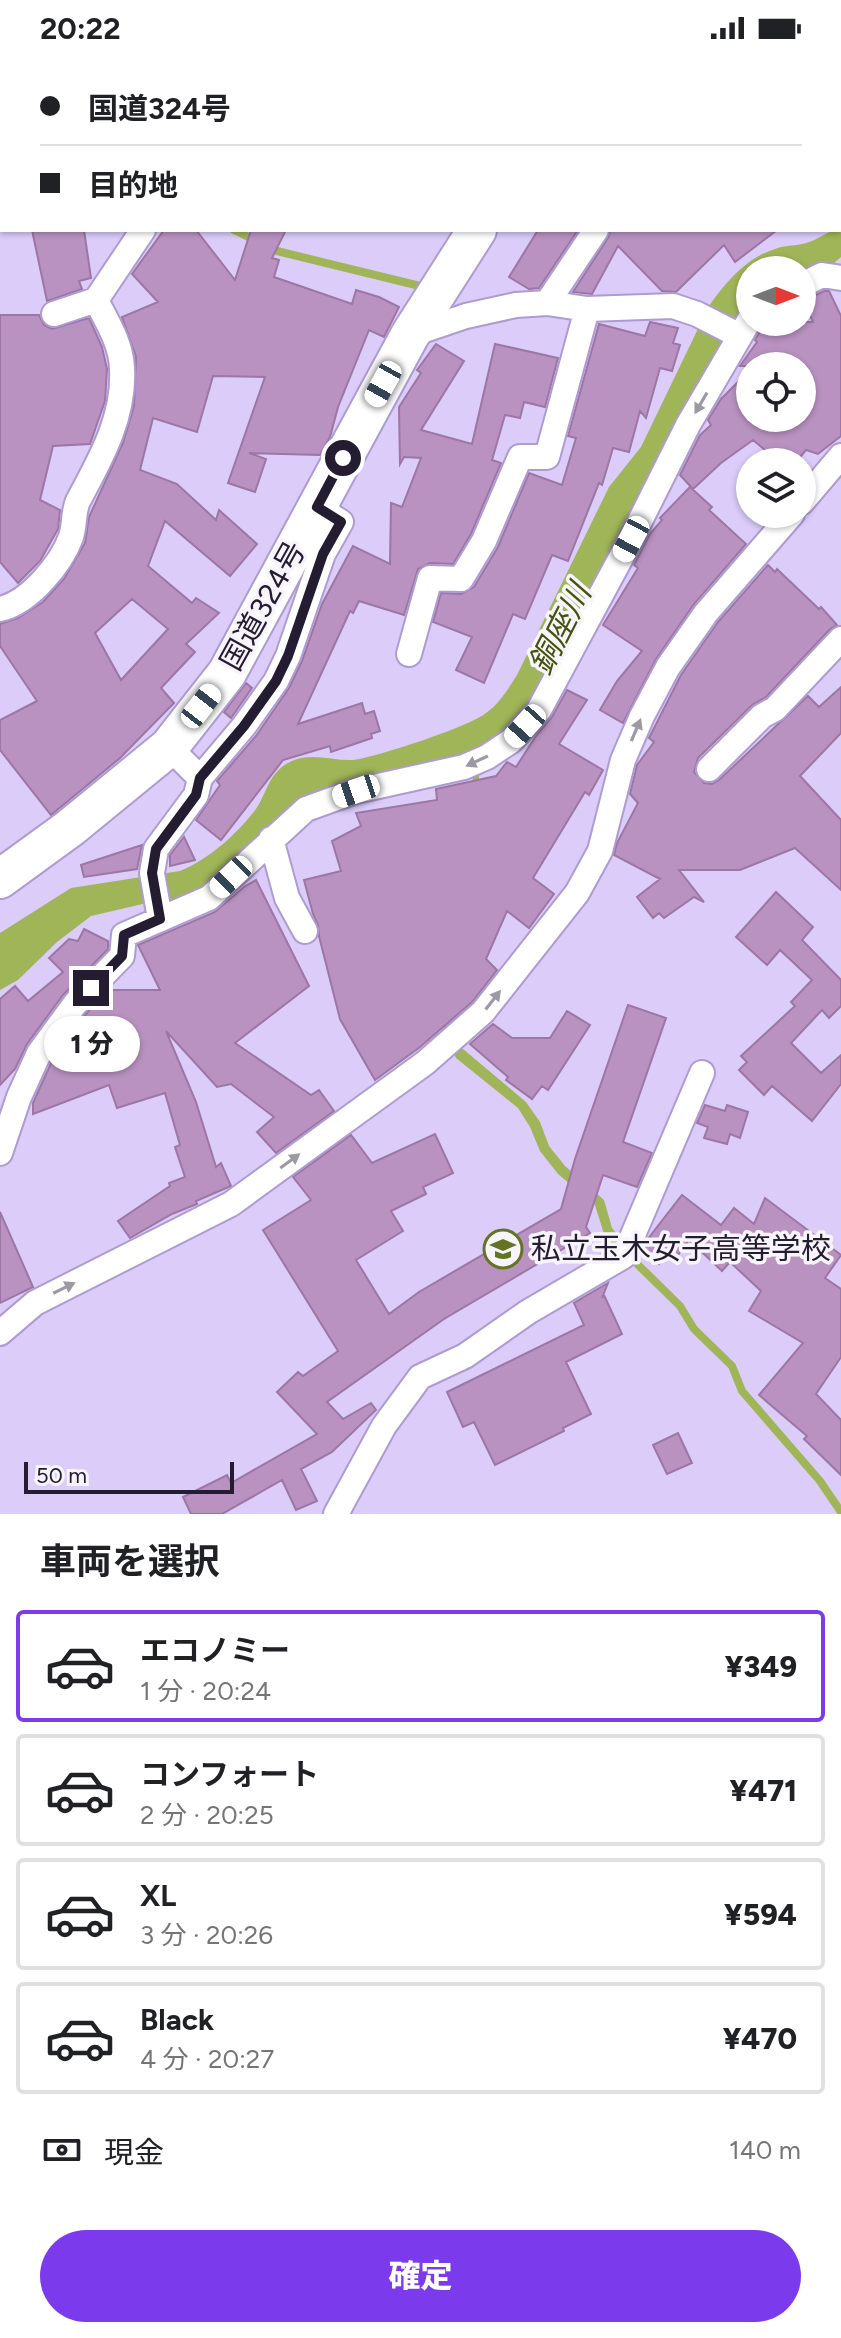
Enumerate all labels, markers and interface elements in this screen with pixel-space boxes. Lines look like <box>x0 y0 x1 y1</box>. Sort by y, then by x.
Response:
text: 20:22 <box>40 10 121 47</box>
text: 国道324号 <box>88 90 231 127</box>
text: 目的地 <box>88 167 178 204</box>
north arrow <box>736 256 816 336</box>
map controls <box>736 256 816 528</box>
button: locate <box>736 352 816 432</box>
car <box>361 357 405 411</box>
one-way arrow <box>694 392 708 414</box>
route start <box>325 440 361 476</box>
button: layers <box>736 448 816 528</box>
car <box>609 512 653 566</box>
street label: 国道324号 <box>212 535 313 677</box>
water label: 銅座川 <box>521 575 600 680</box>
car <box>177 680 225 732</box>
car <box>500 700 550 752</box>
one-way arrow <box>629 719 642 742</box>
one-way arrow <box>466 754 489 768</box>
car <box>329 772 383 810</box>
car <box>205 852 257 902</box>
route end <box>73 970 109 1006</box>
one-way arrow <box>484 990 500 1010</box>
callout: 1 分 <box>43 1016 139 1072</box>
text: 1 分 <box>70 1028 114 1060</box>
one-way arrow <box>279 1154 300 1170</box>
school or university icon: 私立玉木女子高等学校 <box>482 1228 524 1270</box>
place label: 私立玉木女子高等学校 <box>531 1230 831 1267</box>
one-way arrow <box>52 1282 75 1295</box>
scale bar <box>24 1458 234 1494</box>
text: 50 m <box>36 1462 87 1489</box>
text: 車両を選択 <box>40 1540 220 1583</box>
icon: car <box>44 1630 116 1702</box>
text: エコノミー <box>140 1632 290 1669</box>
text: ¥349 <box>725 1648 797 1685</box>
text: 1 分 · 20:24 <box>140 1675 271 1707</box>
icon: car <box>44 1754 116 1826</box>
text: コンフォート <box>140 1756 319 1793</box>
text: ¥471 <box>730 1772 797 1809</box>
text: 2 分 · 20:25 <box>140 1799 274 1831</box>
text: XL <box>140 1877 176 1914</box>
icon: car <box>44 1878 116 1950</box>
text: ¥594 <box>724 1896 797 1933</box>
text: 3 分 · 20:26 <box>140 1919 273 1951</box>
text: Black <box>140 2001 214 2038</box>
icon: car <box>44 2002 116 2074</box>
text: ¥470 <box>723 2020 797 2057</box>
text: 4 分 · 20:27 <box>140 2043 274 2075</box>
icon: cash <box>40 2128 84 2172</box>
text: 現金 <box>104 2134 164 2171</box>
text: 140 m <box>729 2134 801 2166</box>
button: 確定 <box>40 2230 801 2322</box>

